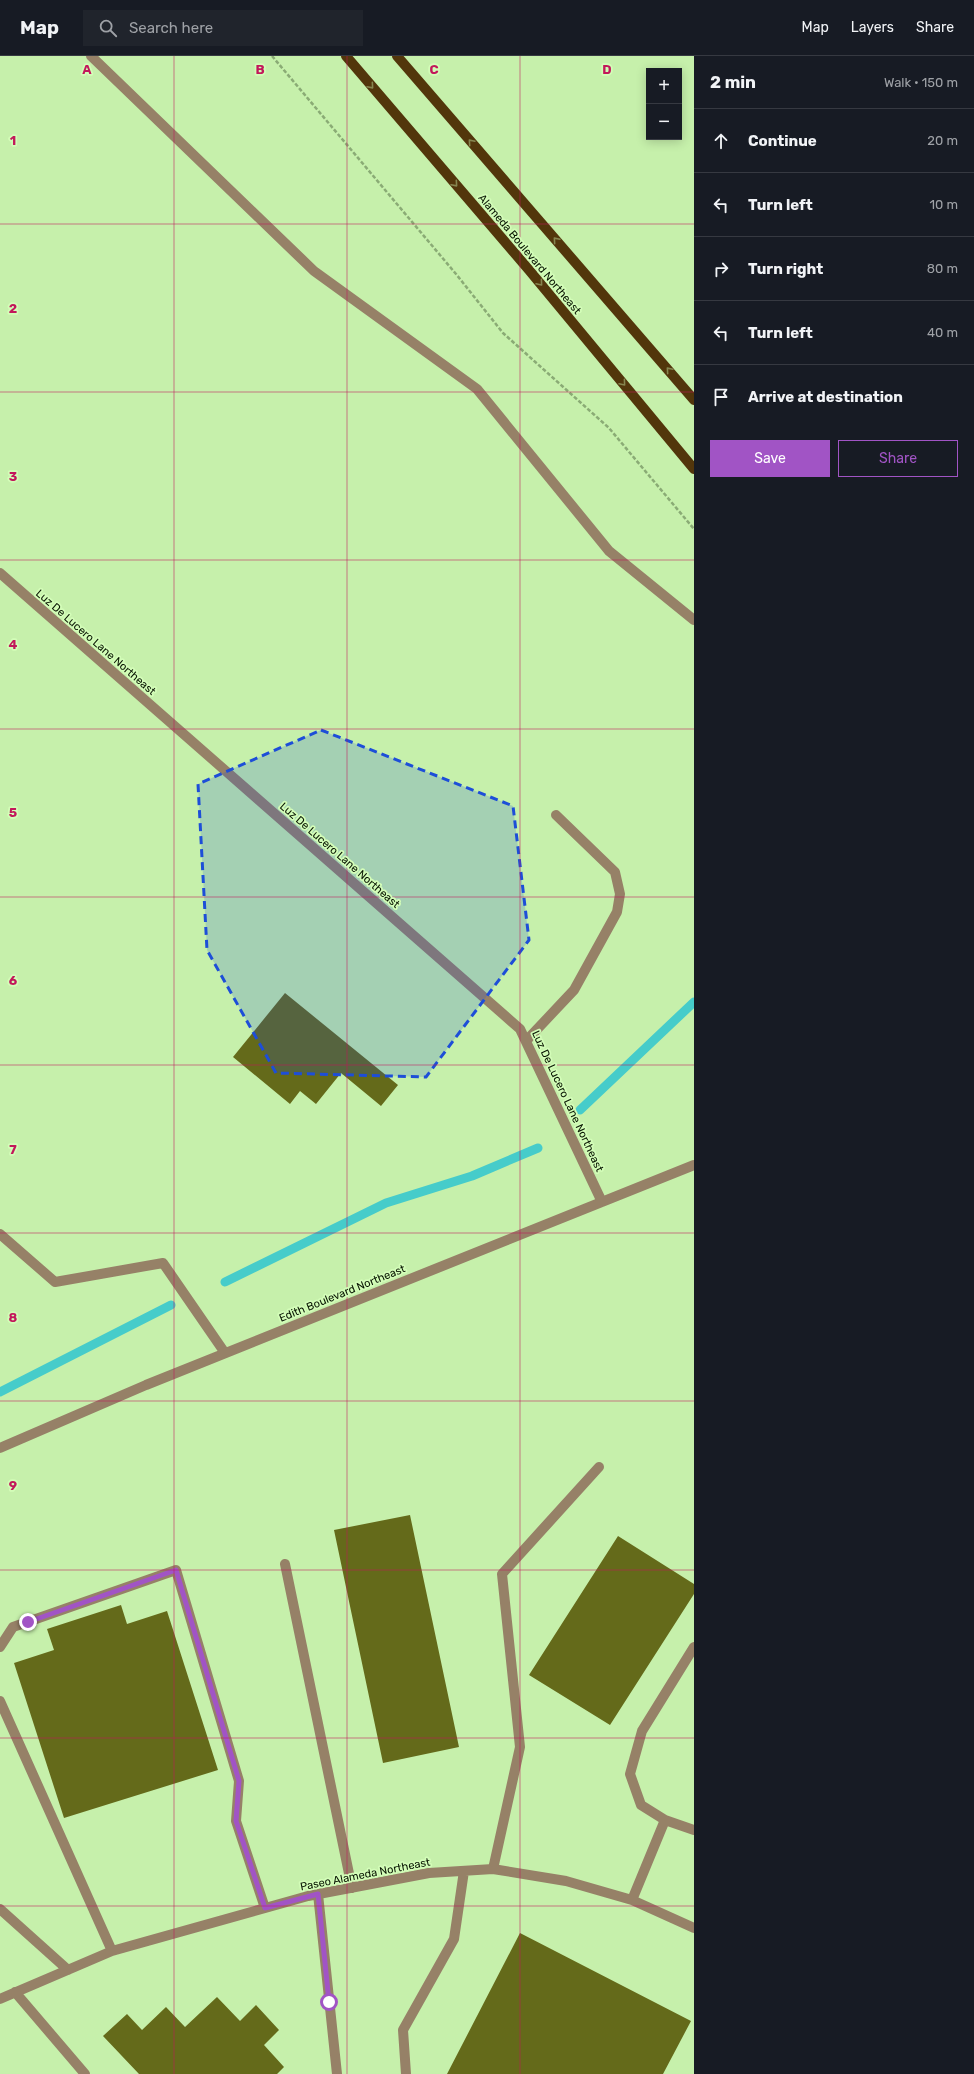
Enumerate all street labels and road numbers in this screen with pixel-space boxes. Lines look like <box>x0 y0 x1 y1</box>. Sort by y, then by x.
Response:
street label: Alameda Boulevard Northeast <box>476 192 584 318</box>
street label: Luz De Lucero Lane Northeast <box>33 587 159 698</box>
street label: Luz De Lucero Lane Northeast <box>277 800 403 911</box>
street label: Luz De Lucero Lane Northeast <box>529 1029 606 1175</box>
street label: Edith Boulevard Northeast <box>277 1262 408 1325</box>
street label: Paseo Alameda Northeast <box>299 1855 432 1893</box>

